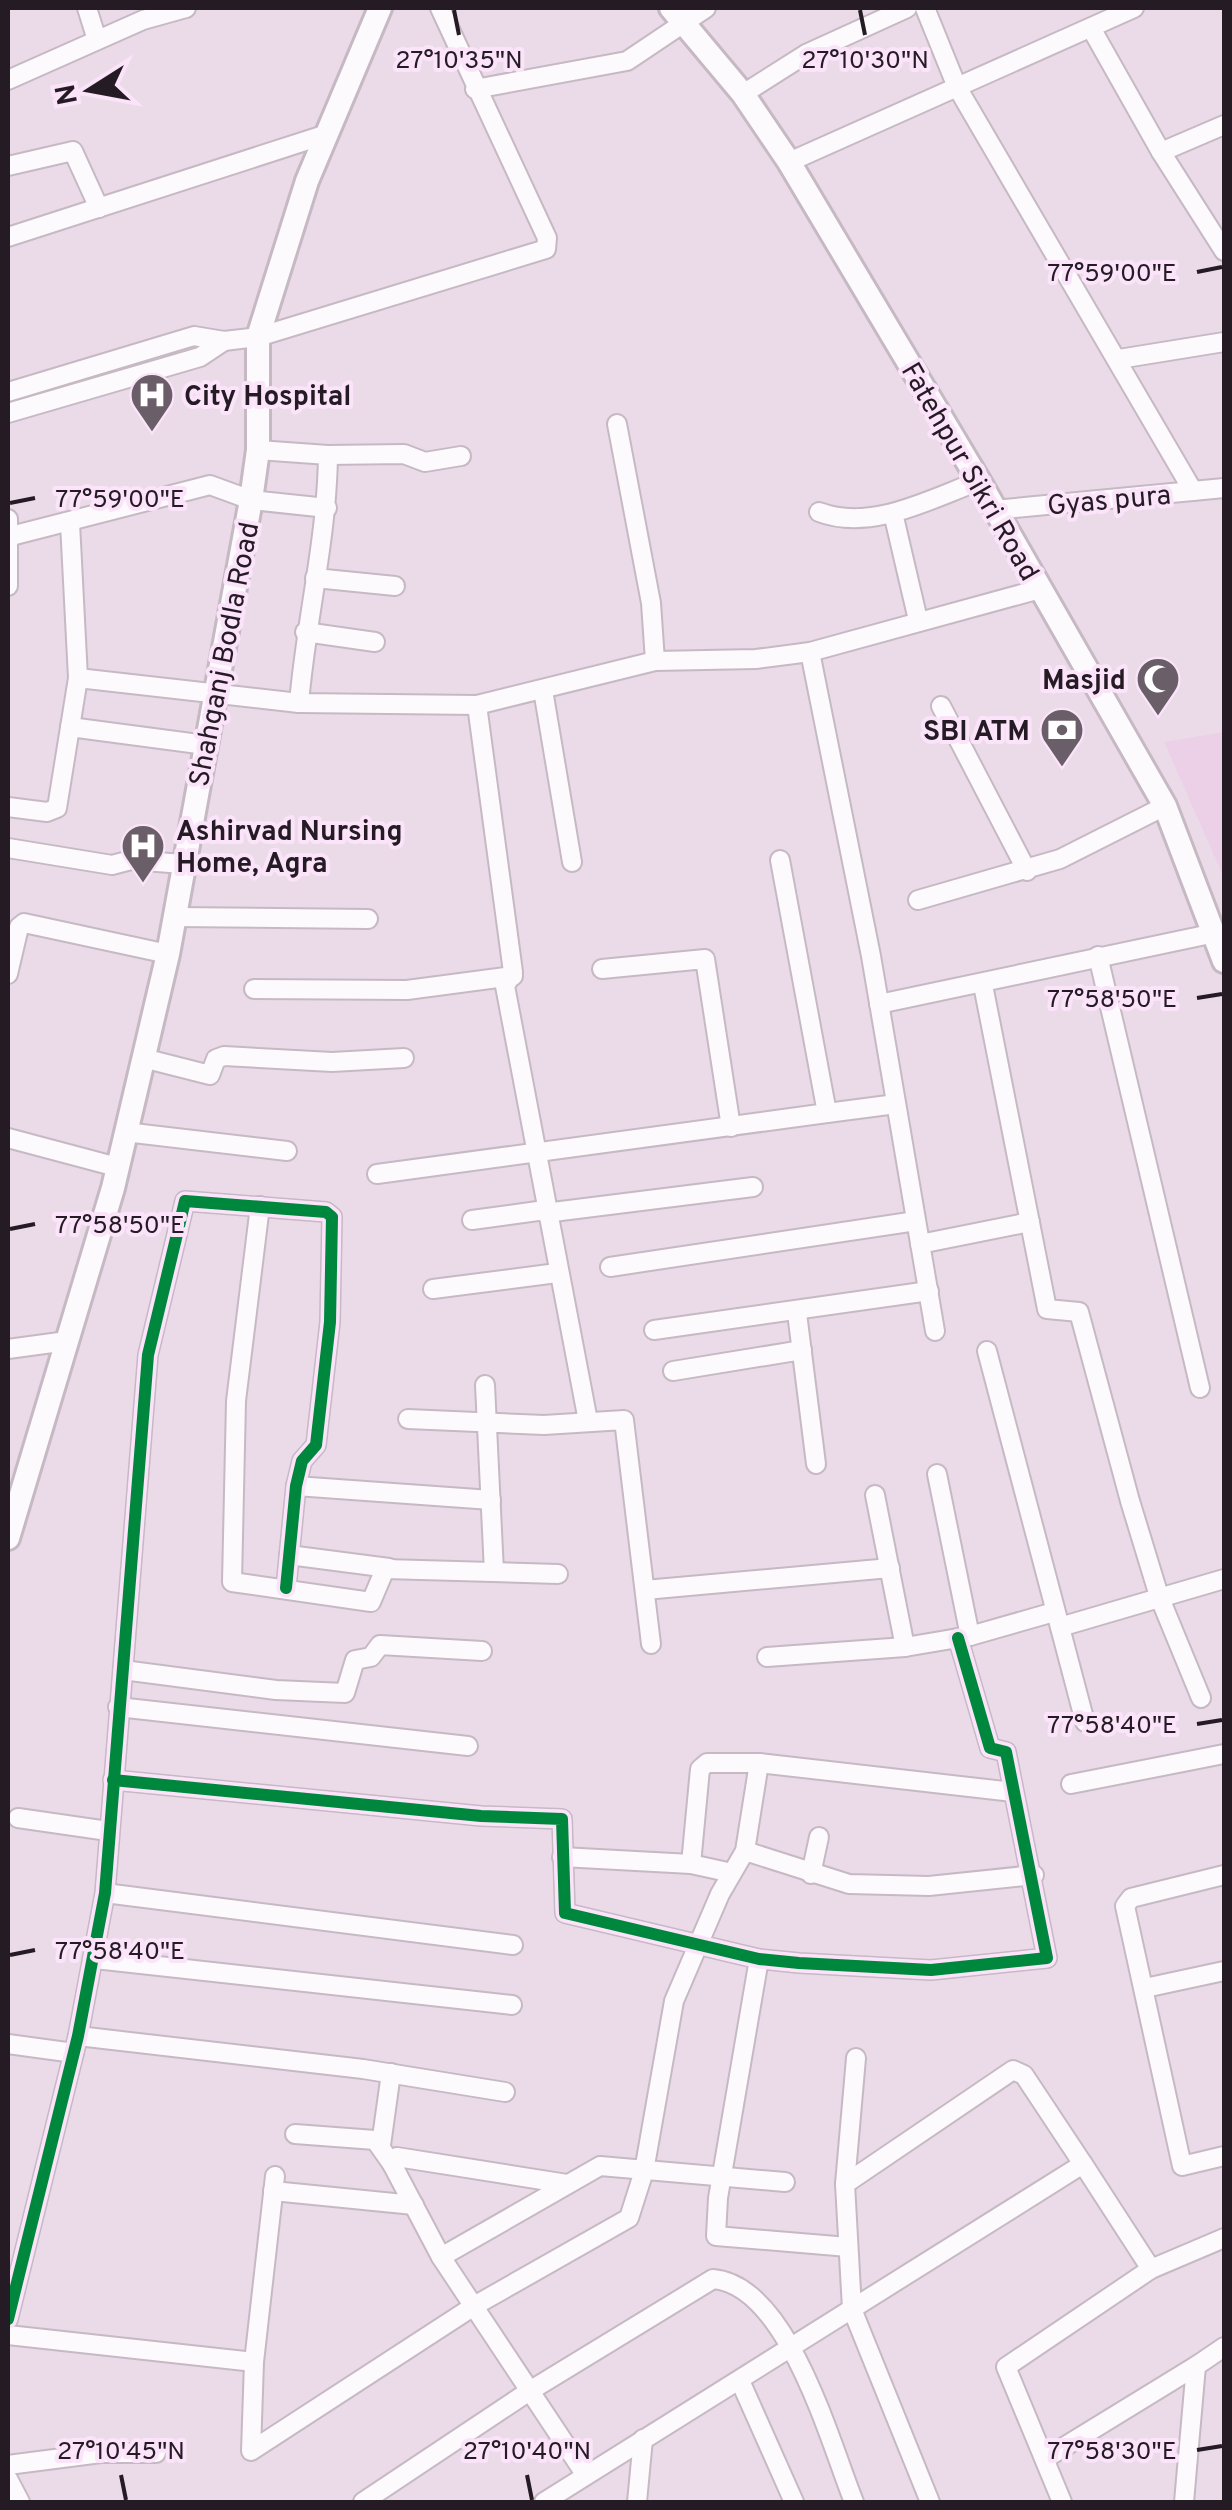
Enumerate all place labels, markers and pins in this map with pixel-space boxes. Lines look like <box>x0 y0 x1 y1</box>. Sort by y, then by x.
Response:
hospital icon: City Hospital <box>129 372 175 433</box>
place label: City Hospital <box>184 380 351 416</box>
mosque icon: Masjid <box>1135 656 1181 717</box>
place label: Masjid <box>1042 664 1126 700</box>
bank icon: SBI ATM <box>1039 707 1085 768</box>
place label: SBI ATM <box>923 715 1030 751</box>
place label: Ashirvad Nursing Home, Agra <box>176 815 403 883</box>
hospital icon: Ashirvad Nursing Home, Agra <box>120 823 166 884</box>

